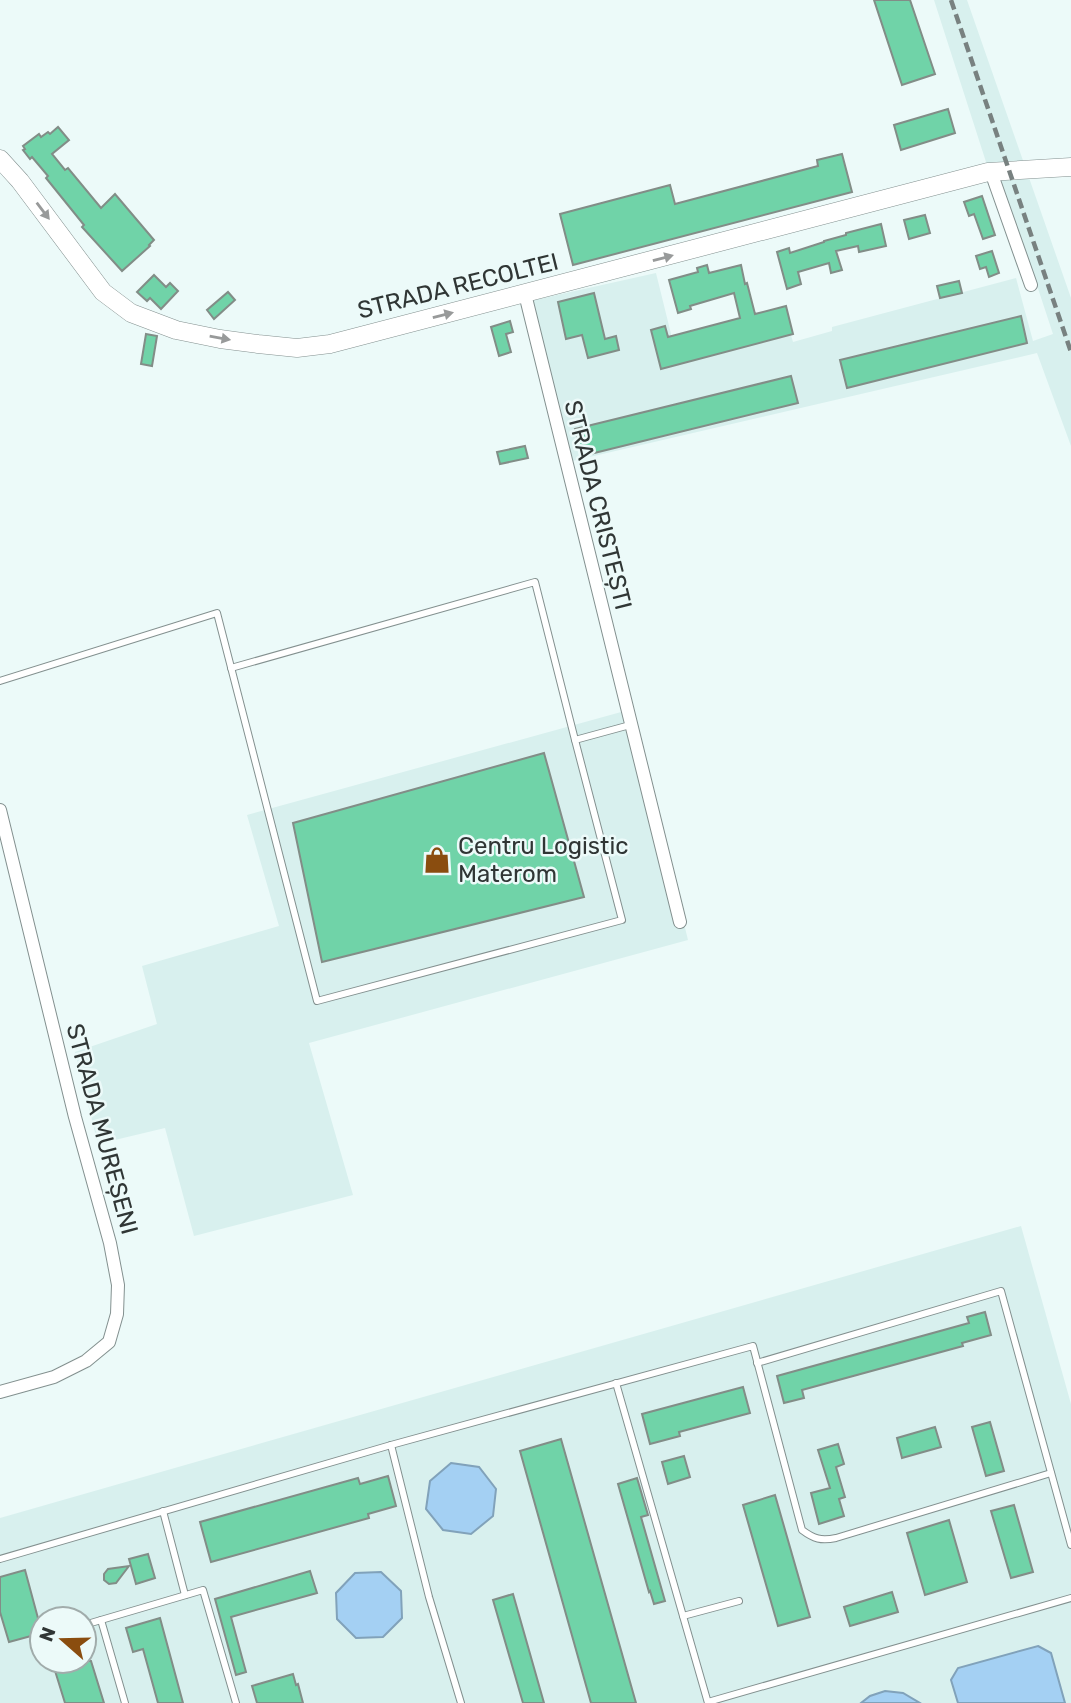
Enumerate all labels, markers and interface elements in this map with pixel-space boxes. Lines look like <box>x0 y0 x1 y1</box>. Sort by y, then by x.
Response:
one-way arrow <box>36 202 51 220</box>
street label: STRADA RECOLTEI <box>355 247 561 325</box>
one-way arrow <box>652 252 674 263</box>
one-way arrow <box>432 309 454 320</box>
one-way arrow <box>209 333 231 344</box>
street label: STRADA CRISTEȘTI <box>558 397 638 613</box>
place label: Centru Logistic Materom <box>458 832 628 888</box>
shop icon: Centru Logistic Materom <box>422 845 452 875</box>
street label: STRADA MUREȘENI <box>60 1021 144 1237</box>
north arrow <box>28 1605 98 1675</box>
text: N <box>34 1624 61 1645</box>

